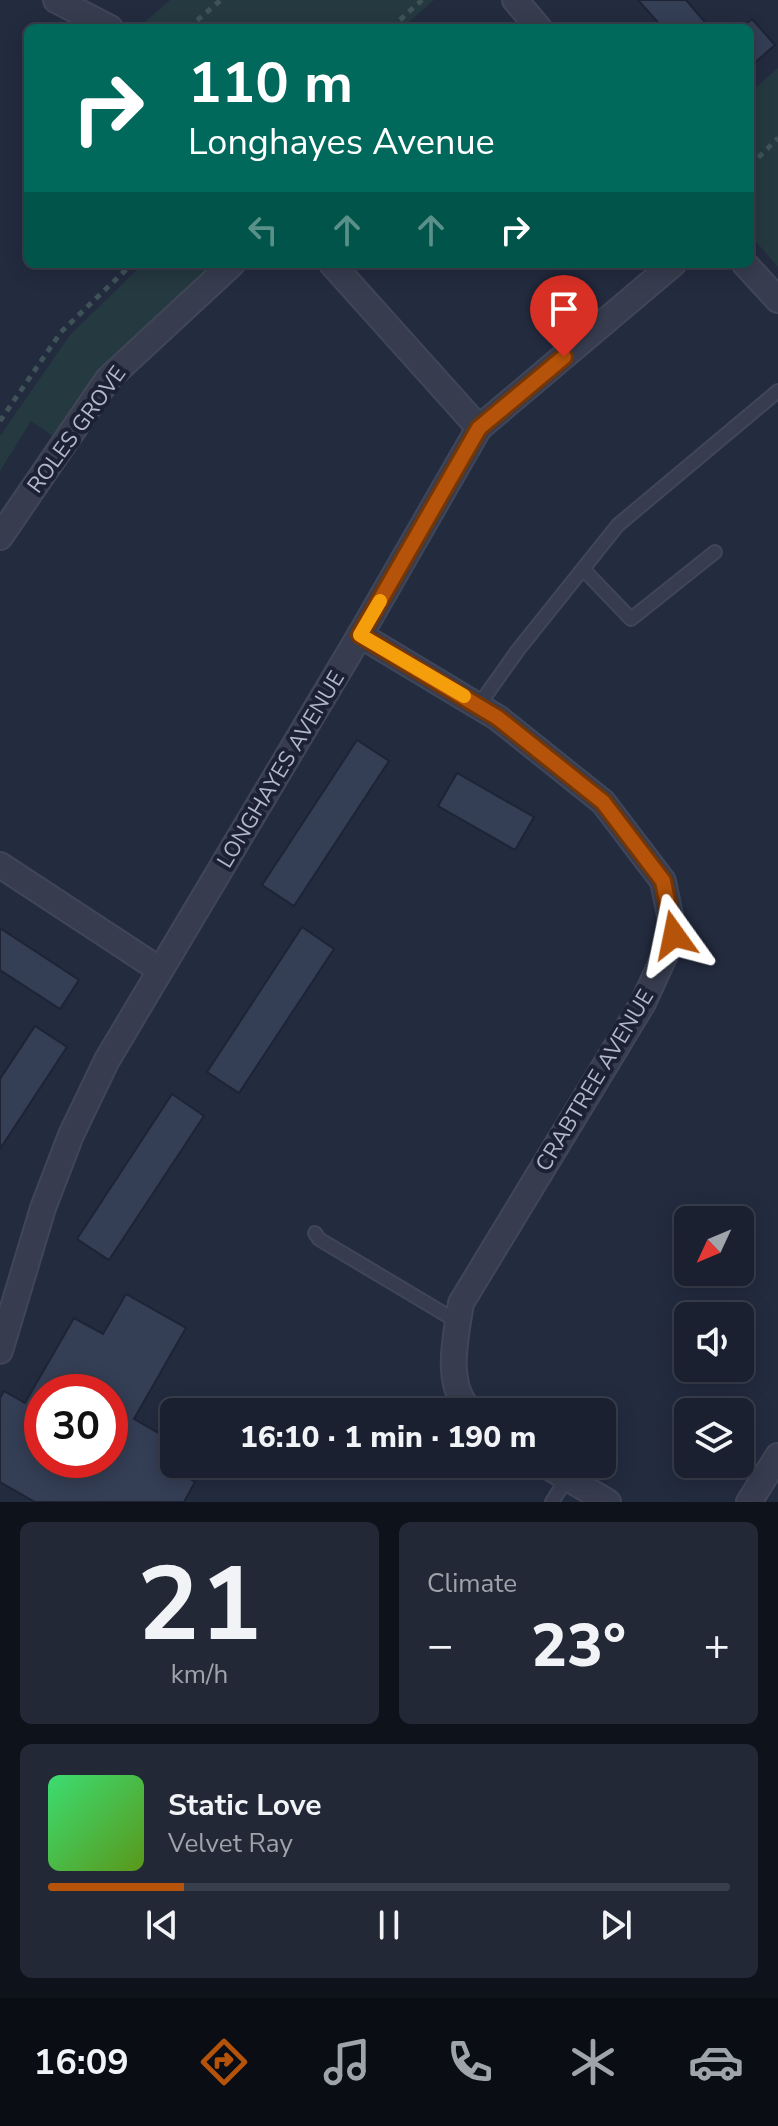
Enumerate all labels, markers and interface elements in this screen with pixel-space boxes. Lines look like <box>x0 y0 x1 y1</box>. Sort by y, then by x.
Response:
text: 110 m <box>188 45 353 122</box>
icon: right <box>56 56 160 160</box>
text: Longhayes Avenue <box>188 118 495 167</box>
icon: left <box>241 208 285 252</box>
icon: ahead <box>325 208 369 252</box>
icon: ahead <box>409 208 453 252</box>
icon: right <box>493 208 537 252</box>
pin <box>530 275 598 357</box>
icon: arrive <box>542 287 586 331</box>
street label: ROLES GROVE <box>21 360 133 499</box>
street label: LONGHAYES AVENUE <box>210 665 352 874</box>
position arrow <box>632 893 716 977</box>
street label: CRABTREE AVENUE <box>529 984 661 1177</box>
north arrow <box>674 1206 754 1286</box>
map controls <box>674 1206 754 1478</box>
button: sound <box>674 1302 754 1382</box>
speed limit sign: 30 <box>24 1374 128 1478</box>
button: layers <box>674 1398 754 1478</box>
text: 16:10 · 1 min · 190 m <box>240 1417 536 1458</box>
text: 21 <box>137 1534 262 1676</box>
text: Climate <box>427 1566 517 1601</box>
text: 23° <box>531 1605 626 1687</box>
text: − <box>427 1616 453 1676</box>
text: + <box>704 1616 730 1676</box>
text: km/h <box>171 1657 228 1692</box>
text: Static Love <box>168 1785 322 1826</box>
text: Velvet Ray <box>168 1826 293 1861</box>
icon: previous <box>140 1903 184 1947</box>
icon: pause <box>367 1903 411 1947</box>
icon: next <box>594 1903 638 1947</box>
icon: directions <box>196 2034 252 2090</box>
icon: music <box>319 2034 375 2090</box>
icon: phone <box>442 2034 498 2090</box>
icon: climate <box>565 2034 621 2090</box>
icon: car <box>688 2034 744 2090</box>
text: 16:09 <box>34 2038 129 2087</box>

